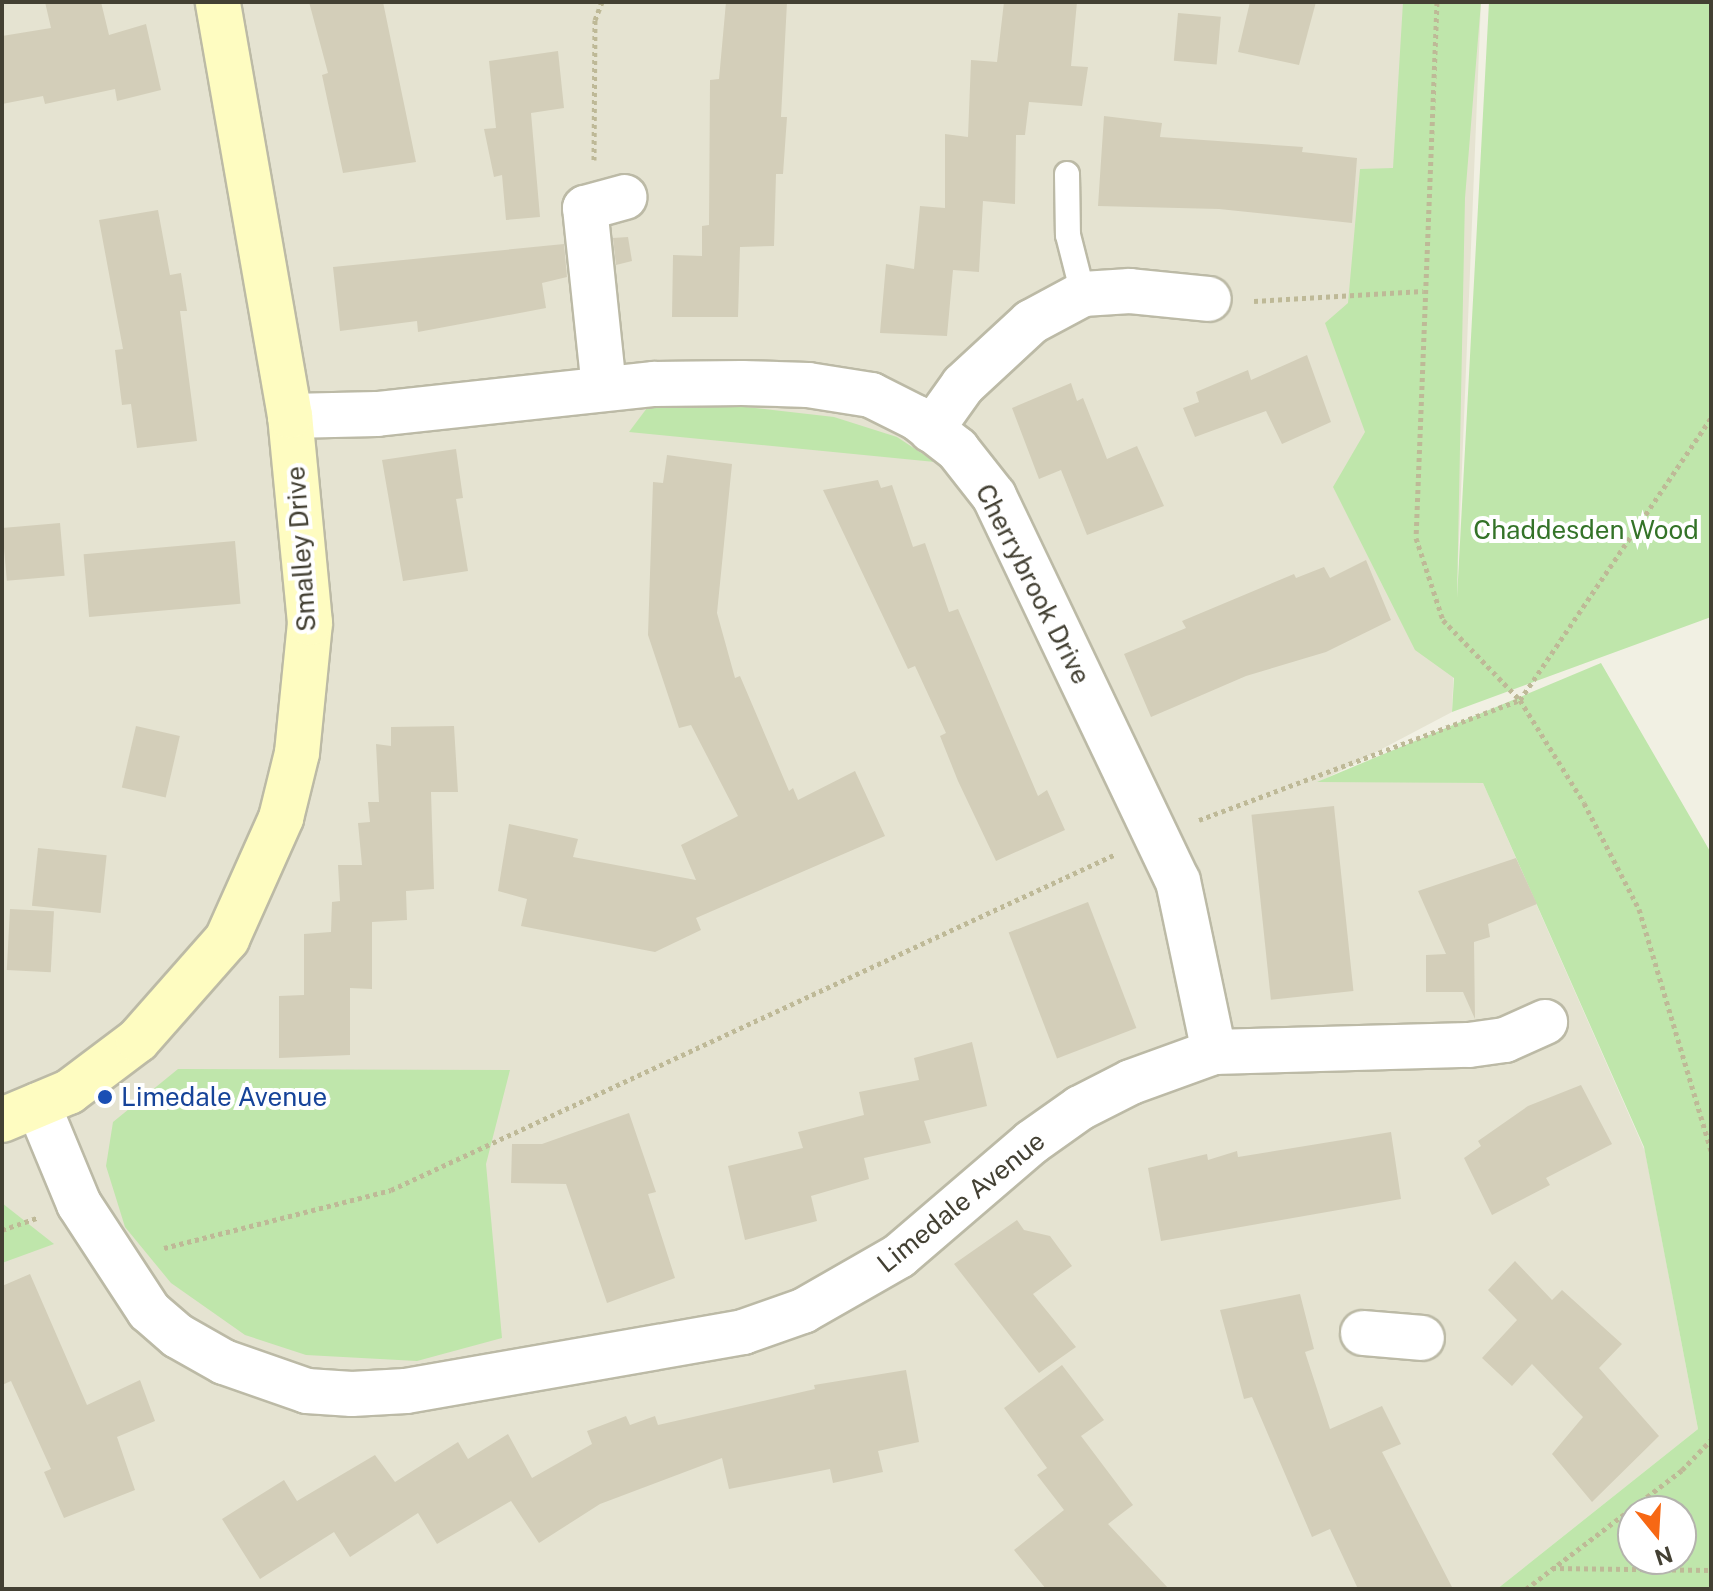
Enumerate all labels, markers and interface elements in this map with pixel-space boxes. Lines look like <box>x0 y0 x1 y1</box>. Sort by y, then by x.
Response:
street label: Smalley Drive <box>280 465 322 633</box>
street label: Cherrybrook Drive <box>969 479 1097 689</box>
park label: Chaddesden Wood <box>1473 514 1699 546</box>
place label: Limedale Avenue <box>121 1081 327 1113</box>
marker: Limedale Avenue <box>96 1088 114 1106</box>
street label: Limedale Avenue <box>871 1125 1051 1279</box>
north arrow <box>1617 1495 1697 1575</box>
text: N <box>1652 1541 1676 1571</box>

